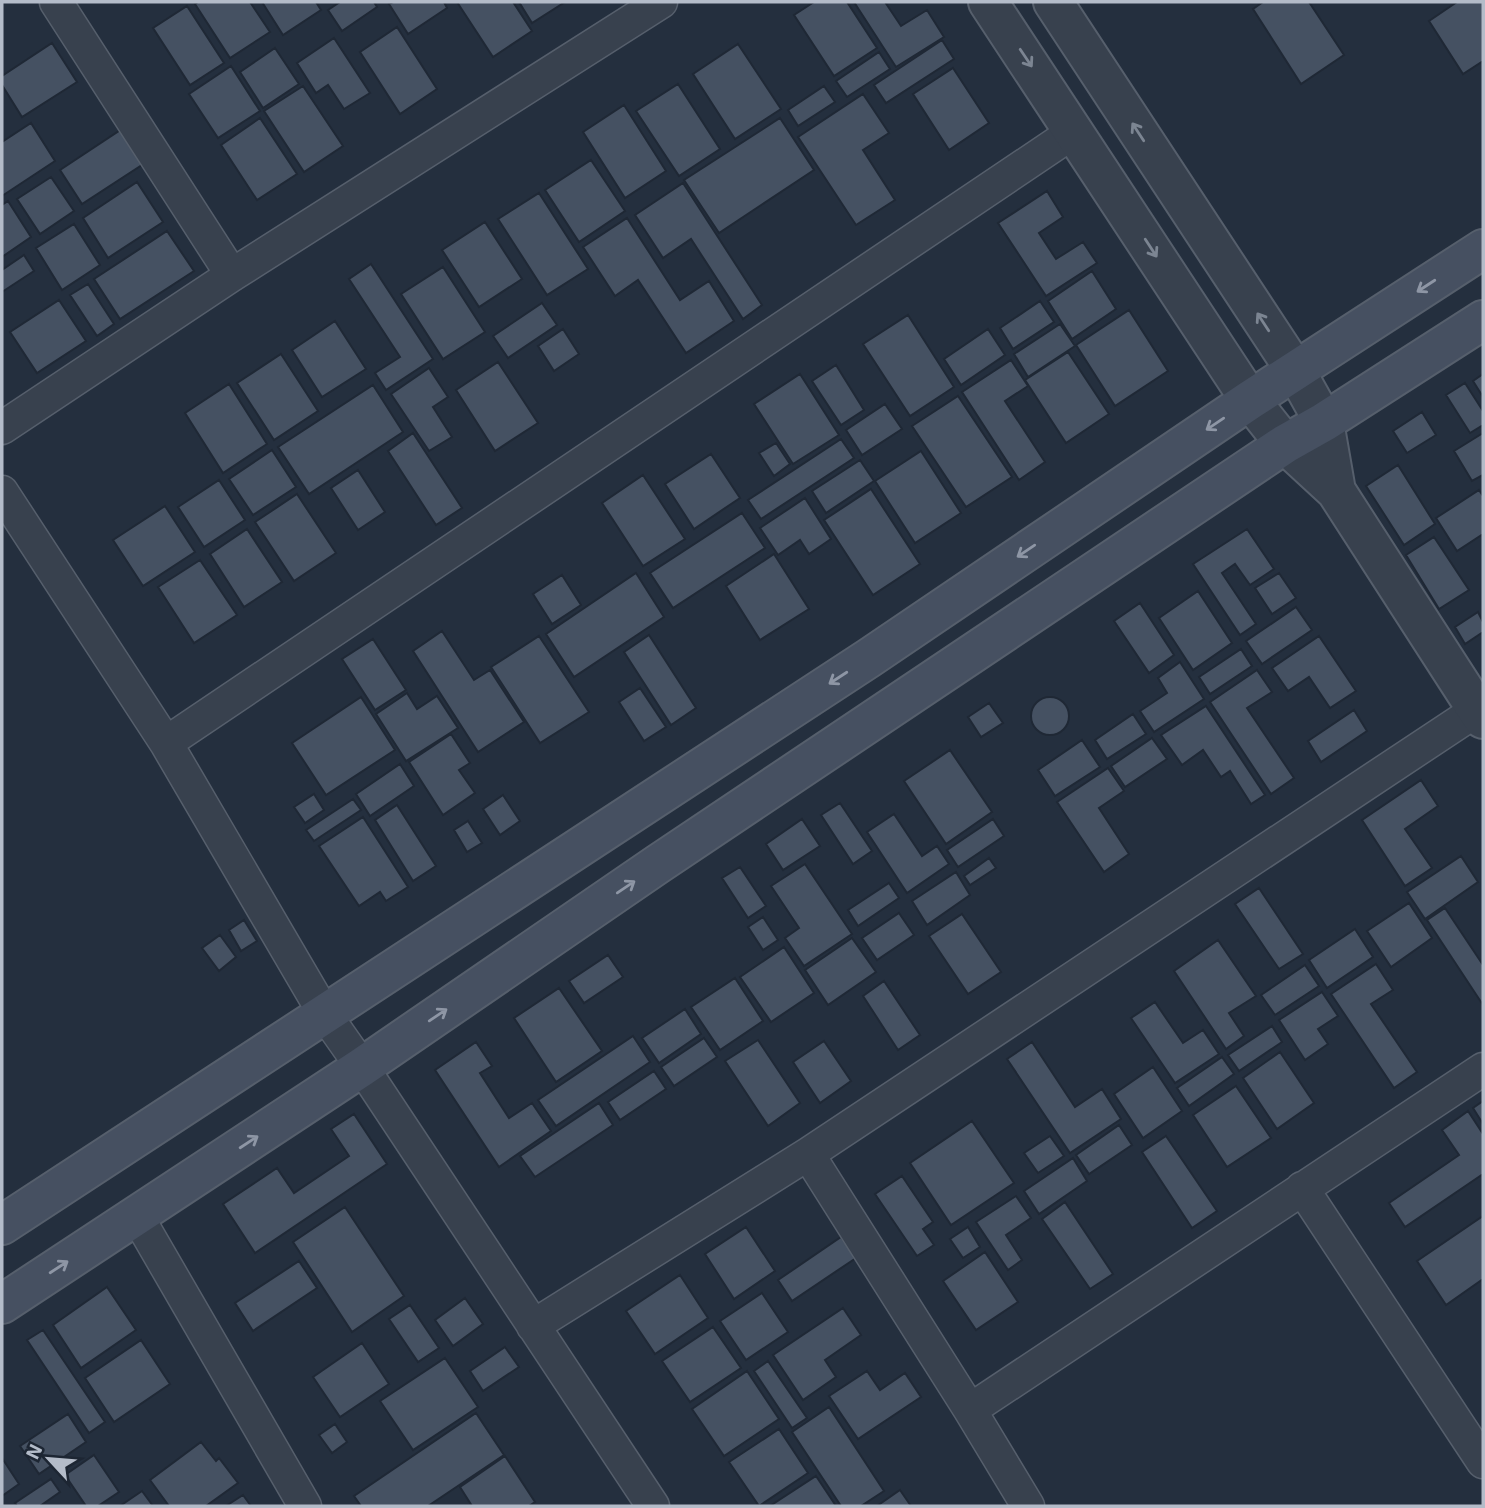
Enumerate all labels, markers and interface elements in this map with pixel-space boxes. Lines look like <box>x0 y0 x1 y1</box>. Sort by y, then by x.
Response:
one-way arrow <box>1019 48 1033 68</box>
one-way arrow <box>1131 123 1145 142</box>
one-way arrow <box>1144 238 1158 258</box>
one-way arrow <box>1416 280 1436 294</box>
one-way arrow <box>1256 313 1271 332</box>
one-way arrow <box>1205 417 1225 431</box>
one-way arrow <box>1017 544 1036 558</box>
one-way arrow <box>828 672 848 686</box>
one-way arrow <box>616 880 635 894</box>
one-way arrow <box>428 1008 447 1022</box>
one-way arrow <box>239 1135 258 1149</box>
one-way arrow <box>49 1260 68 1274</box>
north arrow <box>14 1424 84 1494</box>
text: N <box>20 1440 47 1463</box>

